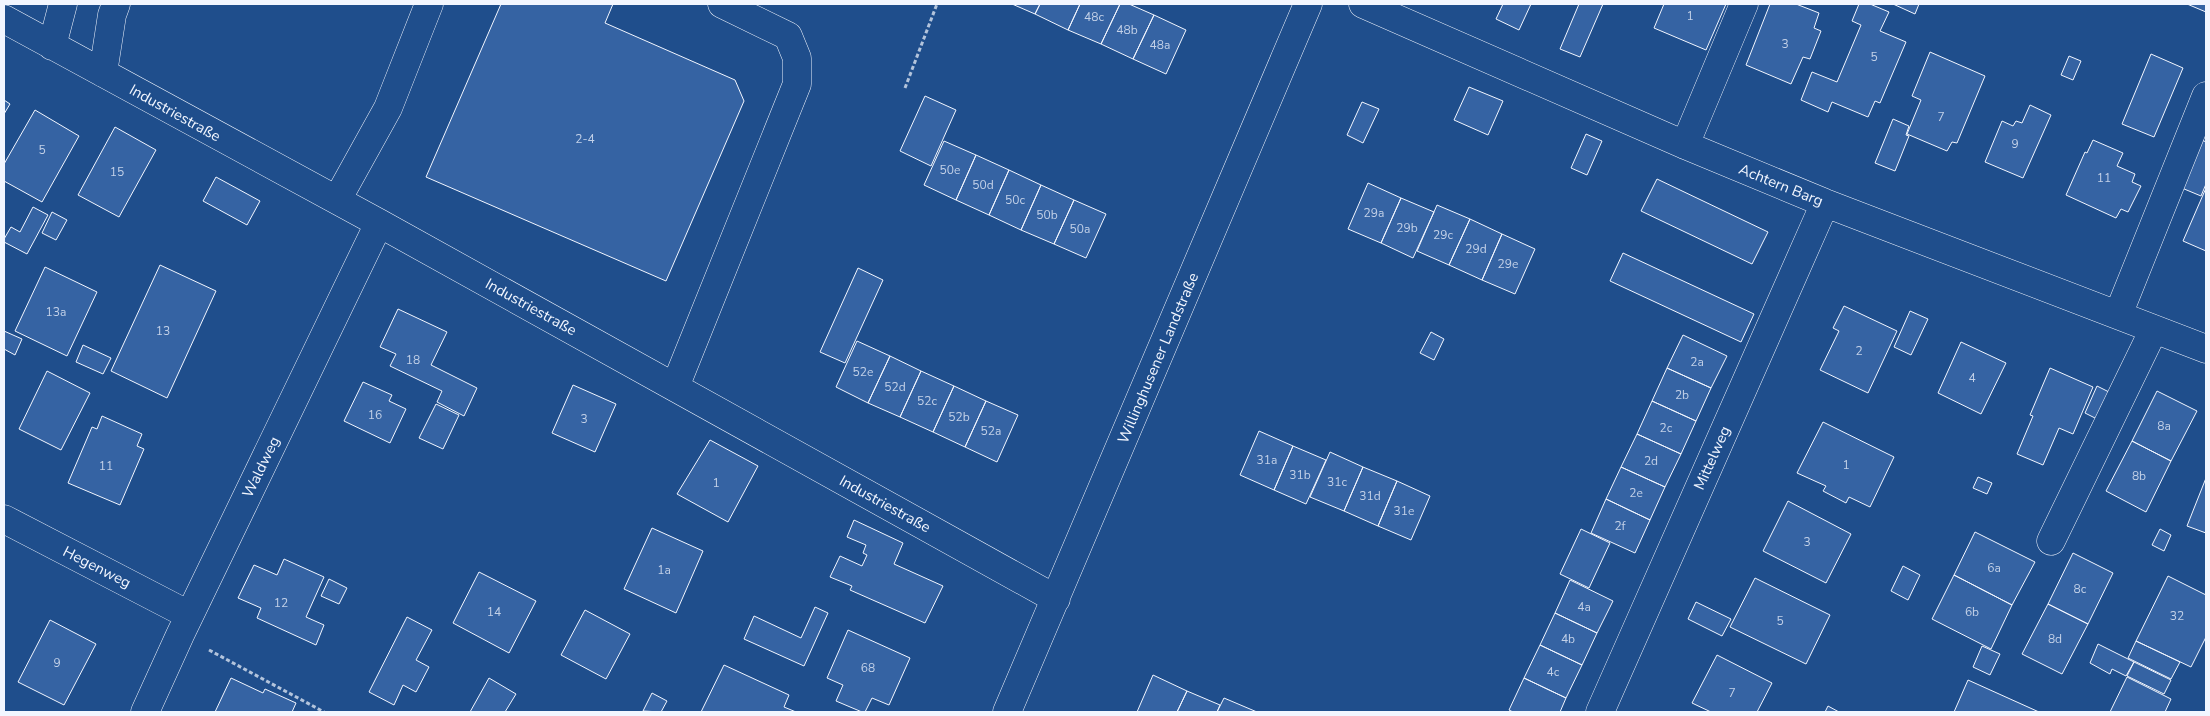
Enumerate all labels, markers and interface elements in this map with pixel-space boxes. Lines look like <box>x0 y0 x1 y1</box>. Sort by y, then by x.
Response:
house number: 1 <box>1686 8 1694 24</box>
house number: 48c <box>1084 9 1104 25</box>
house number: 48b <box>1116 22 1138 38</box>
house number: 3 <box>1781 36 1789 52</box>
house number: 48a <box>1150 37 1170 53</box>
house number: 5 <box>1870 49 1878 65</box>
street label: Industriestraße <box>126 80 224 146</box>
house number: 7 <box>1937 109 1945 125</box>
house number: 2-4 <box>575 131 595 147</box>
house number: 9 <box>2011 136 2019 152</box>
house number: 5 <box>38 142 46 158</box>
street label: Achtern Barg <box>1736 159 1826 211</box>
house number: 50e <box>940 162 960 178</box>
house number: 15 <box>110 164 124 180</box>
house number: 11 <box>2097 170 2111 186</box>
house number: 50d <box>972 177 994 193</box>
house number: 50c <box>1005 192 1025 208</box>
house number: 29a <box>1364 205 1384 221</box>
house number: 50b <box>1036 207 1058 223</box>
house number: 29b <box>1396 220 1418 236</box>
house number: 50a <box>1070 221 1090 237</box>
house number: 29c <box>1433 227 1453 243</box>
house number: 29d <box>1465 241 1487 257</box>
house number: 29e <box>1498 256 1518 272</box>
street label: Willinghusener Landstraße <box>1113 270 1203 446</box>
street label: Industriestraße <box>482 274 580 340</box>
house number: 13a <box>46 304 66 320</box>
house number: 13 <box>156 323 170 339</box>
house number: 2 <box>1855 343 1863 359</box>
house number: 18 <box>406 352 420 368</box>
house number: 2a <box>1690 354 1704 370</box>
house number: 52e <box>853 364 873 380</box>
house number: 4 <box>1968 370 1976 386</box>
house number: 52d <box>884 379 906 395</box>
house number: 2b <box>1675 387 1689 403</box>
house number: 52c <box>917 393 937 409</box>
house number: 16 <box>368 407 382 423</box>
house number: 52b <box>948 409 970 425</box>
house number: 3 <box>580 411 588 427</box>
house number: 8a <box>2157 418 2171 434</box>
house number: 2c <box>1660 420 1673 436</box>
house number: 52a <box>981 423 1001 439</box>
street label: Mittelweg <box>1689 423 1735 493</box>
street label: Waldweg <box>238 433 284 501</box>
house number: 31a <box>1257 452 1277 468</box>
house number: 2d <box>1644 453 1658 469</box>
house number: 1 <box>1842 457 1850 473</box>
house number: 11 <box>99 458 113 474</box>
house number: 31b <box>1289 467 1311 483</box>
house number: 8b <box>2132 468 2146 484</box>
street label: Industriestraße <box>836 471 934 537</box>
house number: 31c <box>1327 474 1347 490</box>
house number: 1 <box>712 475 720 491</box>
house number: 2e <box>1629 485 1643 501</box>
house number: 31d <box>1359 488 1381 504</box>
house number: 31e <box>1394 503 1414 519</box>
house number: 2f <box>1614 518 1627 534</box>
house number: 3 <box>1803 534 1811 550</box>
street label: Hegenweg <box>60 541 134 593</box>
house number: 6a <box>1987 560 2001 576</box>
house number: 1a <box>657 562 671 578</box>
house number: 8c <box>2074 581 2087 597</box>
house number: 12 <box>274 595 288 611</box>
house number: 4a <box>1577 599 1591 615</box>
house number: 14 <box>487 604 501 620</box>
house number: 6b <box>1965 604 1979 620</box>
house number: 32 <box>2170 608 2184 624</box>
house number: 5 <box>1776 613 1784 629</box>
house number: 4b <box>1561 631 1575 647</box>
house number: 8d <box>2048 631 2062 647</box>
house number: 9 <box>53 655 61 671</box>
house number: 68 <box>861 660 875 676</box>
house number: 4c <box>1547 664 1560 680</box>
house number: 7 <box>1728 685 1736 701</box>

